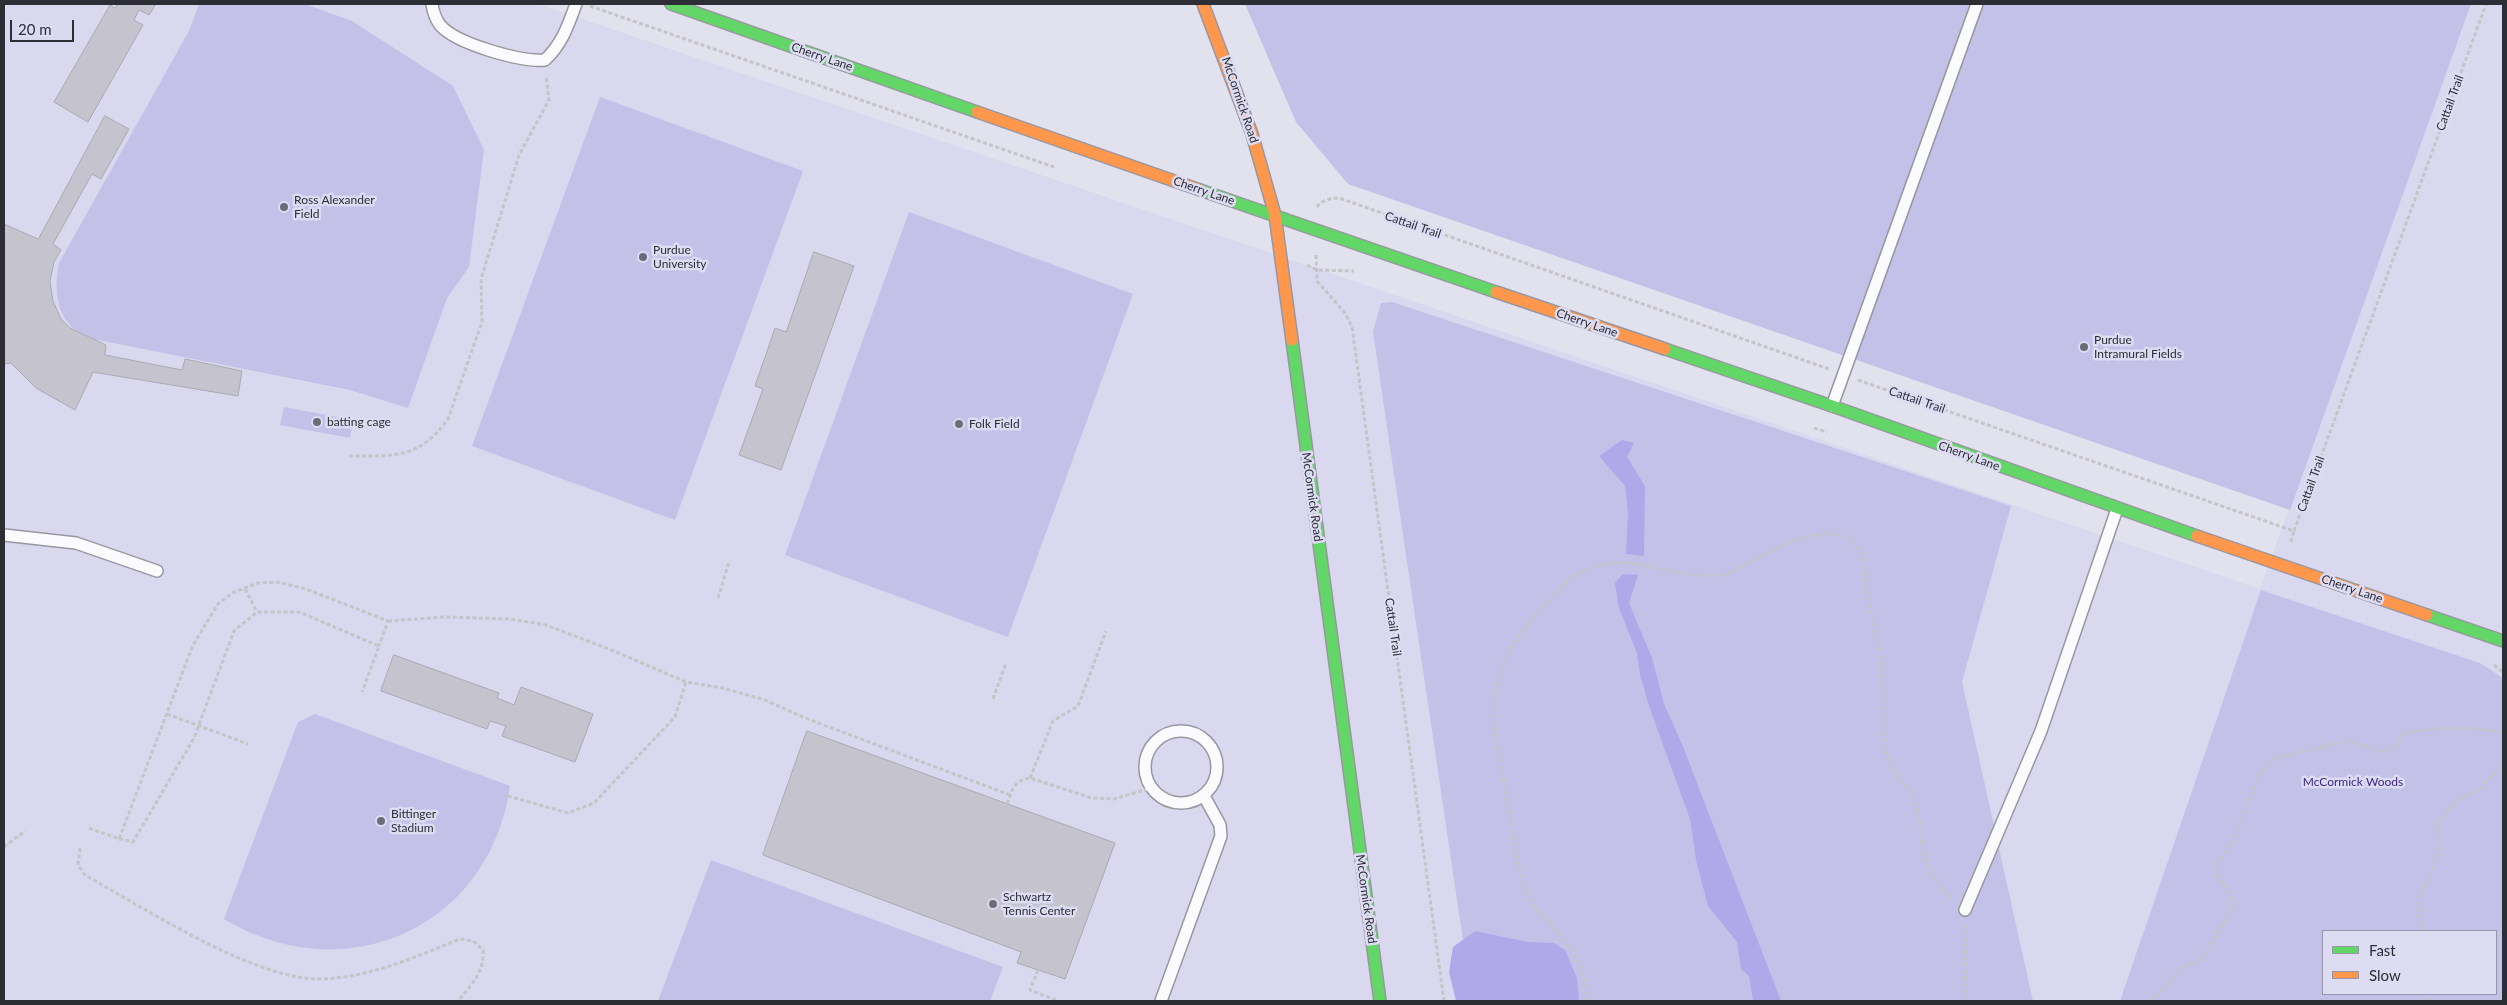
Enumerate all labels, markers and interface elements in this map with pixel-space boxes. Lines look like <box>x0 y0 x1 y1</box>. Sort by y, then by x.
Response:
scale bar <box>12 10 76 42</box>
text: 20 m <box>18 20 52 38</box>
street label: Cherry Lane <box>789 40 855 74</box>
street label: McCormick Road <box>1219 55 1261 145</box>
street label: Cattail Trail <box>2433 73 2467 133</box>
street label: Cherry Lane <box>1171 174 1237 208</box>
place label: Ross Alexander Field <box>294 193 375 221</box>
marker: Ross Alexander Field <box>278 201 290 213</box>
street label: Cattail Trail <box>1383 209 1443 241</box>
place label: Purdue University <box>653 243 706 271</box>
marker: Purdue University <box>637 251 649 263</box>
street label: Cherry Lane <box>1554 306 1620 340</box>
place label: Purdue Intramural Fields <box>2094 333 2182 361</box>
marker: Purdue Intramural Fields <box>2078 341 2090 353</box>
street label: Cattail Trail <box>1887 384 1947 416</box>
place label: batting cage <box>327 415 391 429</box>
marker: batting cage <box>311 416 323 428</box>
place label: Folk Field <box>969 417 1020 431</box>
marker: Folk Field <box>953 418 965 430</box>
street label: Cherry Lane <box>1936 438 2002 474</box>
street label: McCormick Road <box>1299 451 1325 543</box>
street label: Cattail Trail <box>2294 454 2328 514</box>
street label: Cherry Lane <box>2319 572 2385 606</box>
street label: Cattail Trail <box>1382 597 1404 657</box>
park label: McCormick Woods <box>2303 775 2403 789</box>
place label: Bittinger Stadium <box>391 807 436 835</box>
marker: Bittinger Stadium <box>375 815 387 827</box>
street label: McCormick Road <box>1353 853 1379 945</box>
place label: Schwartz Tennis Center <box>1003 890 1075 918</box>
marker: Schwartz Tennis Center <box>987 898 999 910</box>
legend <box>2322 930 2497 995</box>
text: Fast <box>2369 941 2396 959</box>
text: Slow <box>2369 966 2401 984</box>

